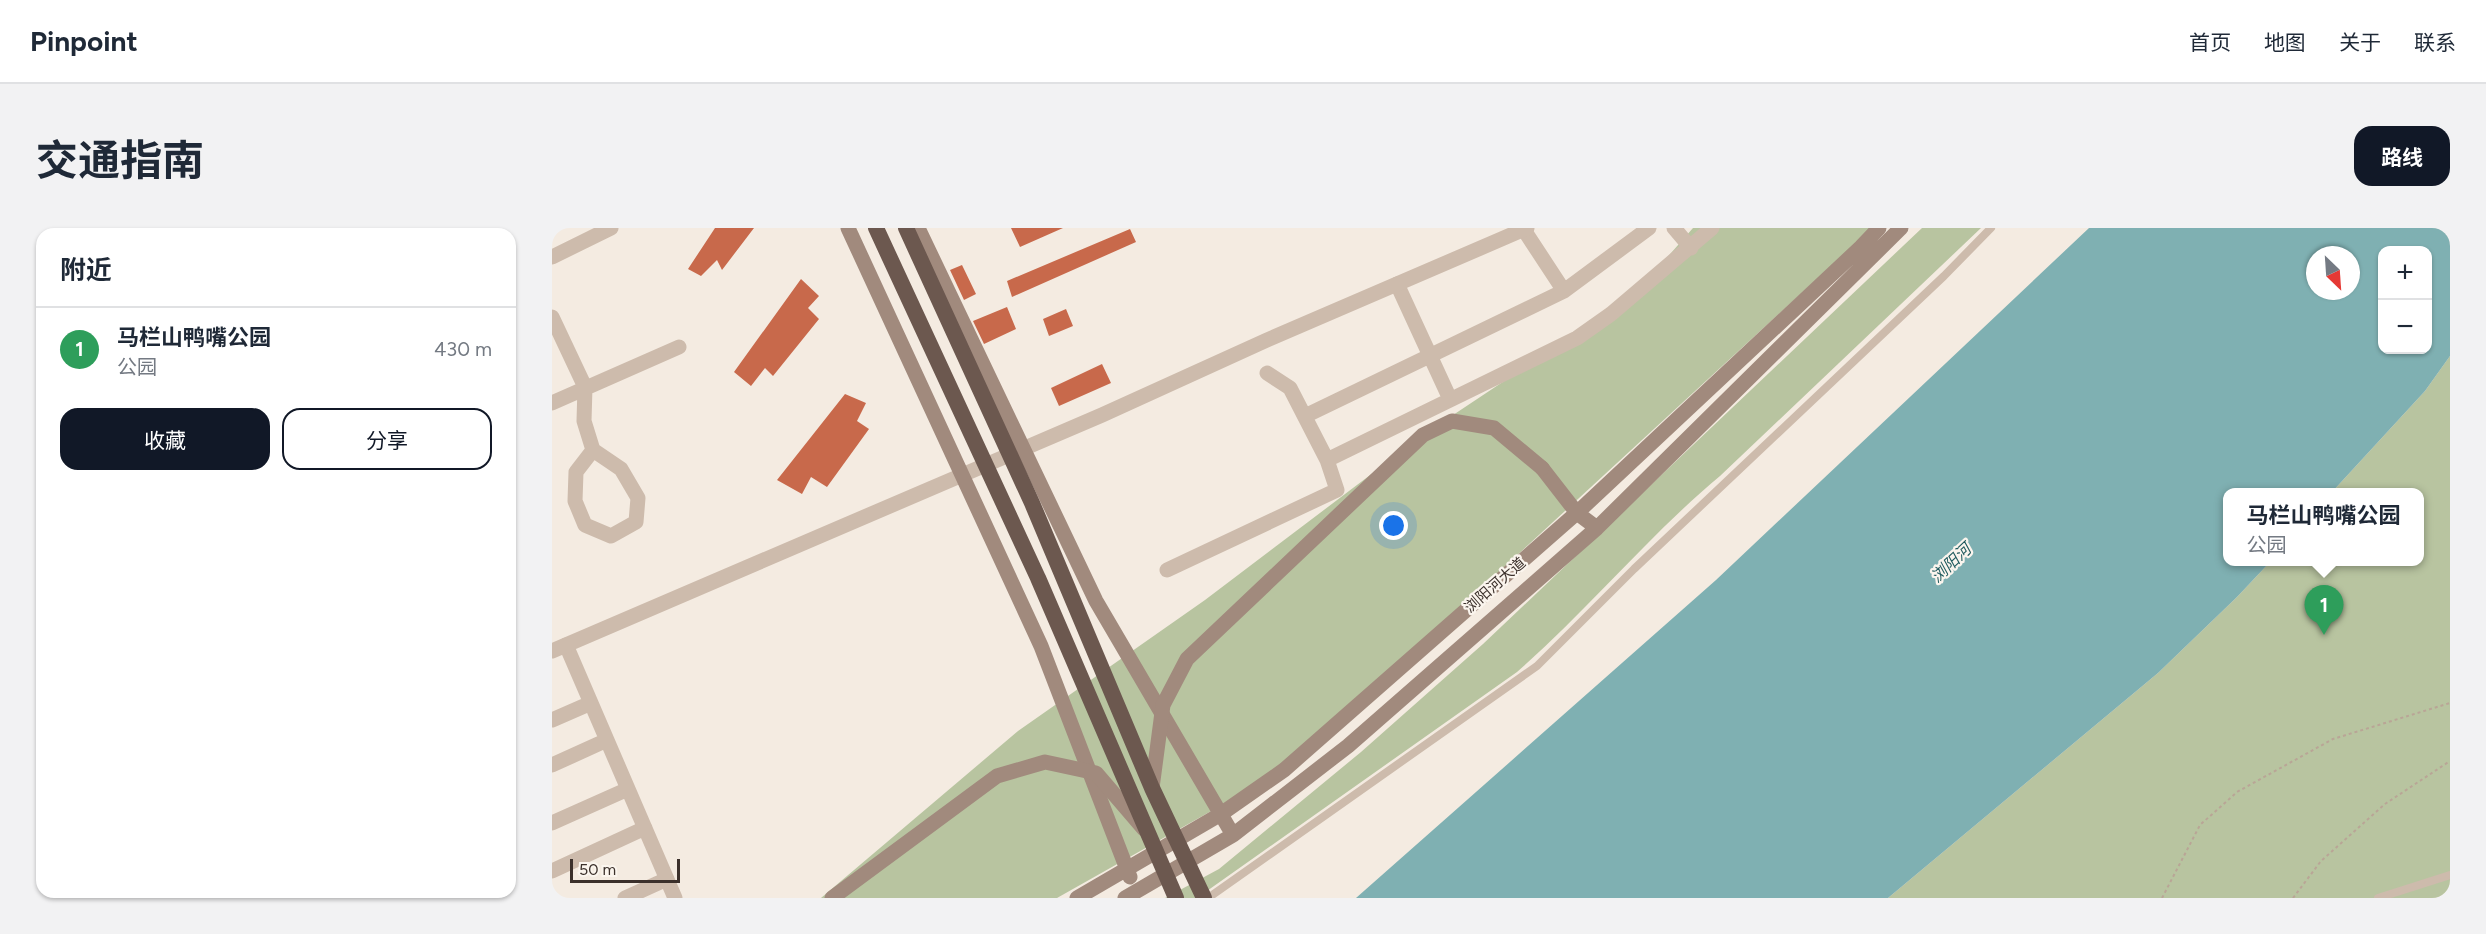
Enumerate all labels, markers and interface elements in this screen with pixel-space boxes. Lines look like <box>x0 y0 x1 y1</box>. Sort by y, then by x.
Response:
text: Pinpoint <box>30 24 138 58</box>
text: 首页 <box>2189 30 2231 55</box>
text: 地图 <box>2264 30 2306 55</box>
text: 关于 <box>2339 30 2381 55</box>
text: 联系 <box>2414 30 2456 55</box>
button: 路线 <box>2354 126 2450 186</box>
text: 交通指南 <box>36 135 204 186</box>
north arrow <box>2306 246 2360 300</box>
map controls <box>2378 246 2432 354</box>
button: + <box>2378 246 2432 300</box>
text: 附近 <box>60 254 112 286</box>
button: − <box>2378 300 2432 354</box>
text: 马栏山鸭嘴公园 <box>117 324 271 351</box>
text: 1 <box>75 337 84 361</box>
text: 430 m <box>434 337 492 361</box>
text: 公园 <box>117 355 157 379</box>
button: 收藏 <box>60 408 270 470</box>
button: 分享 <box>282 408 492 470</box>
popup <box>2223 488 2424 566</box>
text: 马栏山鸭嘴公园 <box>2246 502 2401 529</box>
your location <box>1379 511 1408 540</box>
text: 公园 <box>2246 533 2286 557</box>
water label: 浏阳河 <box>1927 538 1977 586</box>
street label: 浏阳河大道 <box>1461 554 1529 616</box>
pin: 1 <box>2304 586 2344 635</box>
scale bar <box>570 856 680 884</box>
text: 50 m <box>579 860 616 879</box>

